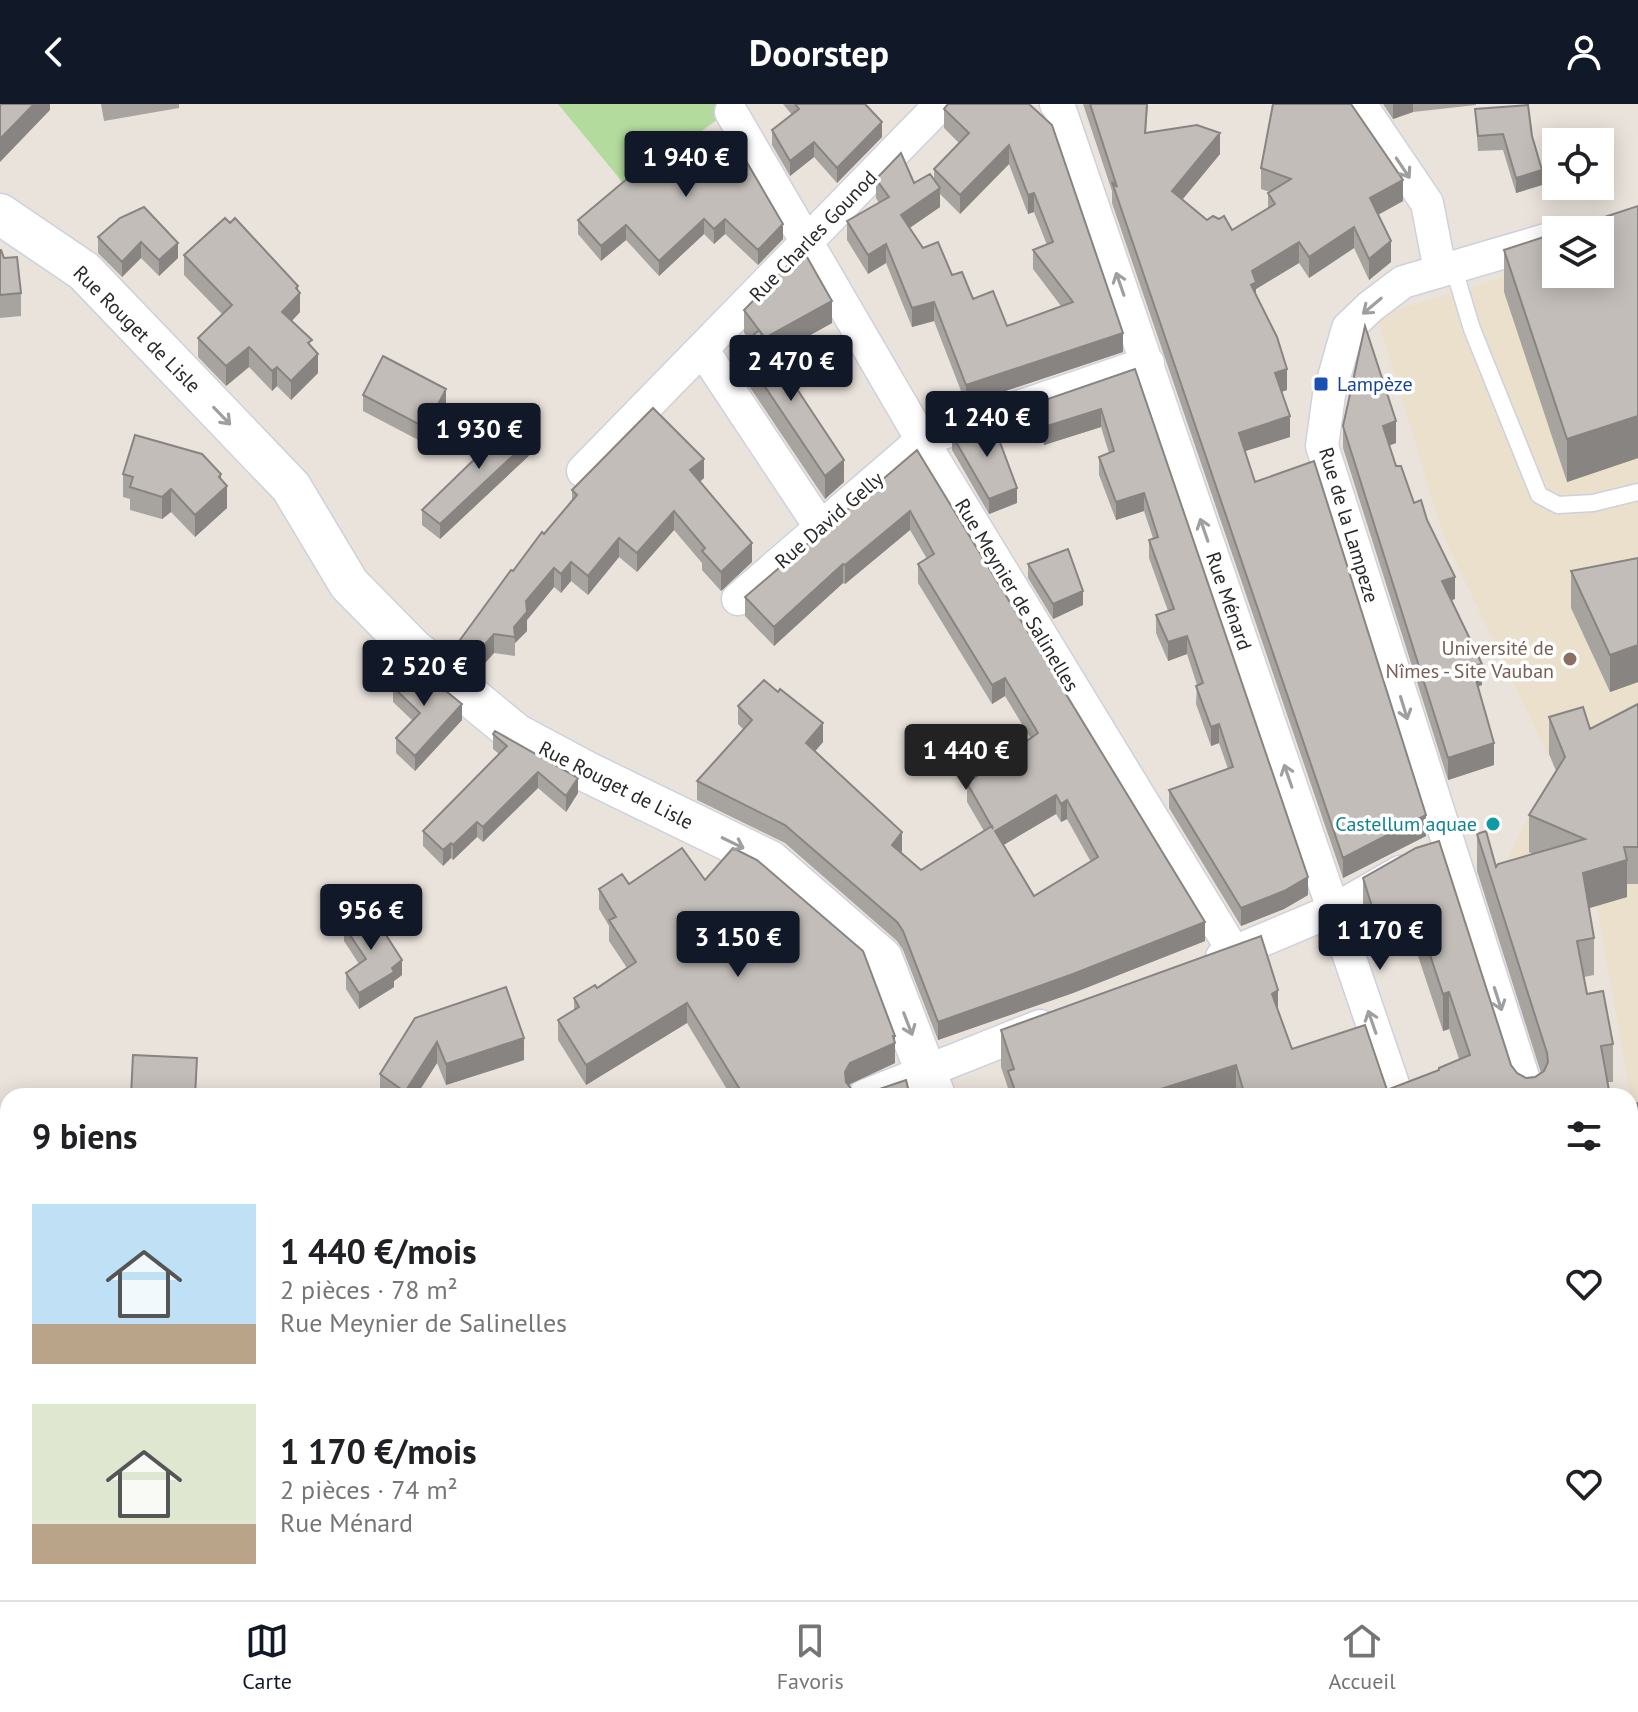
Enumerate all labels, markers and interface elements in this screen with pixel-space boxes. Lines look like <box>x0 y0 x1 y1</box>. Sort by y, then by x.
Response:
text: Doorstep <box>749 29 889 76</box>
icon: back <box>32 30 76 74</box>
icon: person <box>1562 30 1606 74</box>
map controls <box>1542 128 1614 288</box>
button: locate <box>1542 128 1614 200</box>
pin: 1 940 € <box>612 131 760 199</box>
text: 1 940 € <box>643 140 729 173</box>
one-way arrow <box>1395 157 1412 179</box>
street label: Rue Charles Gounod <box>744 165 882 307</box>
button: layers <box>1542 216 1614 288</box>
street label: Rue Rouget de Lisle <box>68 260 206 398</box>
one-way arrow <box>1112 272 1127 297</box>
one-way arrow <box>1362 297 1383 315</box>
pin: 2 470 € <box>717 335 865 403</box>
text: 2 470 € <box>748 344 834 377</box>
place label: Lampèze <box>1337 371 1413 397</box>
marker: Lampèze <box>1312 375 1330 393</box>
pin: 1 240 € <box>913 391 1061 459</box>
text: 1 240 € <box>944 400 1030 433</box>
pin: 1 930 € <box>405 403 553 471</box>
one-way arrow <box>213 406 232 426</box>
text: 1 930 € <box>436 412 522 445</box>
street label: Rue de la Lampeze <box>1313 444 1385 606</box>
street label: Rue David Gelly <box>769 465 889 574</box>
street label: Rue Meynier de Salinelles <box>949 494 1085 696</box>
one-way arrow <box>1196 518 1211 543</box>
street label: Rue Ménard <box>1200 548 1258 654</box>
place label: Université de Nîmes - Site Vauban <box>1386 635 1554 684</box>
pin: 2 520 € <box>350 640 498 708</box>
text: 2 520 € <box>381 649 467 682</box>
marker: Université de Nîmes - Site Vauban <box>1561 650 1579 668</box>
one-way arrow <box>1398 695 1413 720</box>
pin: 1 440 € <box>892 724 1040 792</box>
text: 1 440 € <box>923 733 1009 766</box>
street label: Rue Rouget de Lisle <box>534 735 698 835</box>
one-way arrow <box>1280 764 1295 789</box>
place label: Castellum aquae <box>1335 811 1477 837</box>
marker: Castellum aquae <box>1484 815 1502 833</box>
one-way arrow <box>721 836 745 851</box>
pin: 956 € <box>315 884 427 952</box>
text: 956 € <box>338 893 404 926</box>
pin: 1 170 € <box>1306 904 1454 972</box>
pin: 3 150 € <box>664 911 812 979</box>
text: 1 170 € <box>1337 913 1423 946</box>
text: 3 150 € <box>695 920 781 953</box>
one-way arrow <box>1491 986 1506 1011</box>
one-way arrow <box>1364 1010 1379 1035</box>
one-way arrow <box>902 1011 916 1036</box>
text: 9 biens <box>32 1114 137 1158</box>
icon: filters <box>1562 1114 1606 1158</box>
text: 1 440 €/mois <box>280 1229 477 1273</box>
icon: home <box>96 1236 192 1332</box>
icon: heart <box>1562 1262 1606 1306</box>
text: 2 pièces · 78 m² <box>280 1273 458 1306</box>
text: Rue Meynier de Salinelles <box>280 1306 567 1339</box>
text: 1 170 €/mois <box>280 1429 477 1473</box>
icon: home <box>96 1436 192 1532</box>
icon: heart <box>1562 1462 1606 1506</box>
text: 2 pièces · 74 m² <box>280 1473 458 1506</box>
text: Rue Ménard <box>280 1506 413 1539</box>
tab: Carte <box>242 1619 292 1695</box>
tab: Favoris <box>777 1619 844 1695</box>
tab: Accueil <box>1328 1619 1396 1695</box>

